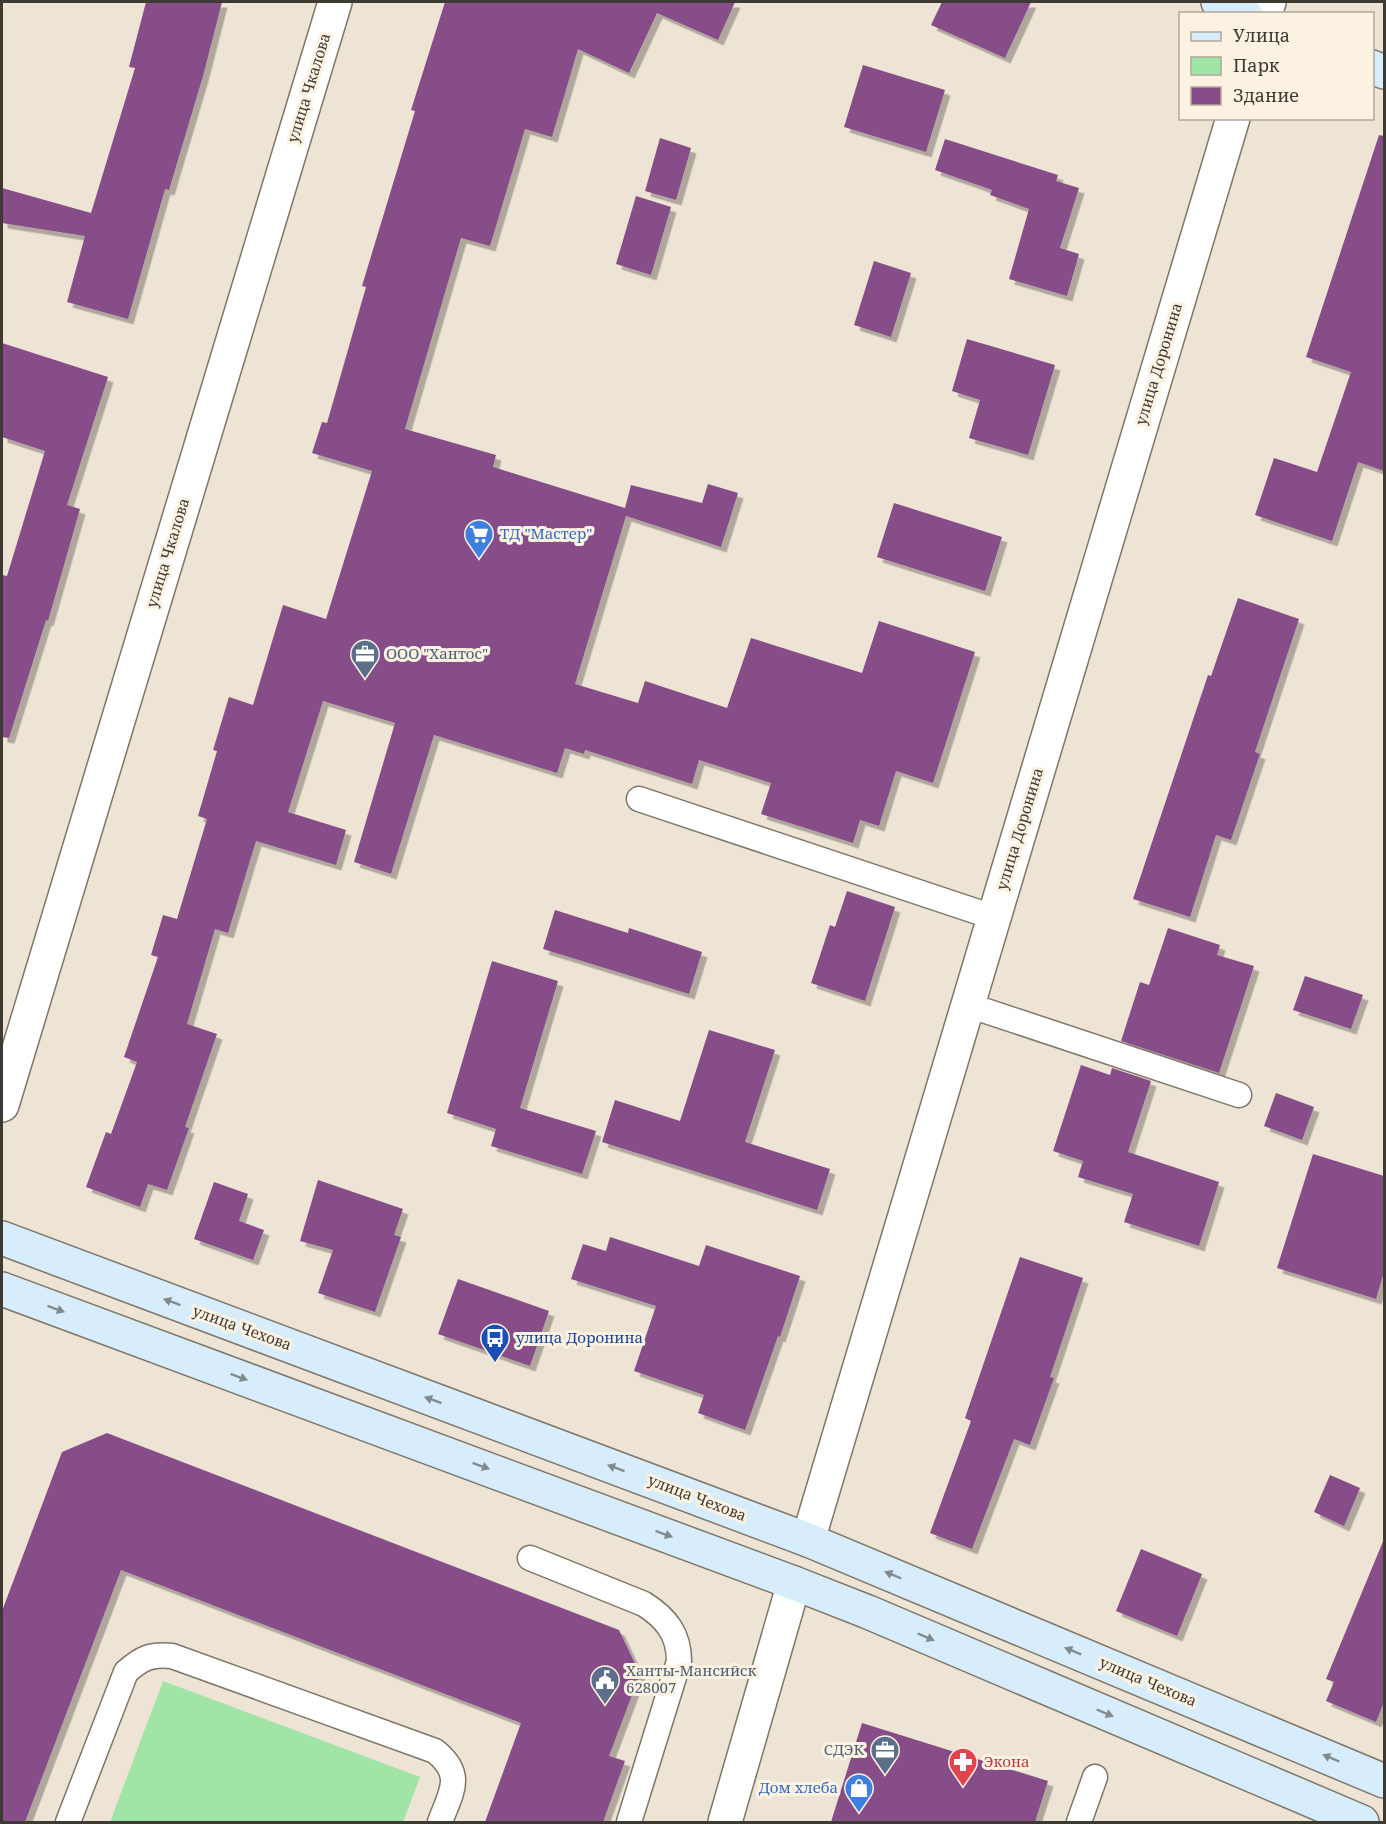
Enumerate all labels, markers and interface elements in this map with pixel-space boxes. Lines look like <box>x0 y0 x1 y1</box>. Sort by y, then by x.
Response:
legend <box>1179 12 1374 120</box>
text: Улица <box>1233 23 1290 47</box>
street label: улица Чкалова <box>282 30 334 145</box>
text: Парк <box>1233 53 1280 77</box>
text: Здание <box>1233 83 1299 107</box>
street label: улица Доронина <box>1130 300 1186 427</box>
street label: улица Чкалова <box>141 495 193 610</box>
supermarket icon: ТД "Мастер" <box>463 518 495 560</box>
place label: ТД "Мастер" <box>500 523 592 543</box>
office icon: ООО "Хантос" <box>349 638 381 680</box>
place label: ООО "Хантос" <box>386 643 488 663</box>
street label: улица Доронина <box>991 765 1047 892</box>
one-way arrow <box>162 1297 180 1307</box>
street label: улица Чехова <box>190 1300 295 1354</box>
one-way arrow <box>48 1304 66 1314</box>
bus stop icon: улица Доронина <box>479 1322 511 1364</box>
place label: улица Доронина <box>516 1327 643 1347</box>
one-way arrow <box>230 1372 248 1382</box>
one-way arrow <box>424 1394 442 1404</box>
one-way arrow <box>472 1462 490 1471</box>
one-way arrow <box>606 1462 624 1472</box>
street label: улица Чехова <box>645 1469 749 1525</box>
one-way arrow <box>655 1529 673 1539</box>
one-way arrow <box>884 1570 902 1580</box>
one-way arrow <box>917 1633 935 1642</box>
one-way arrow <box>1064 1646 1082 1656</box>
street label: улица Чехова <box>1097 1652 1200 1711</box>
place label: Ханты-Мансийск 628007 <box>626 1660 756 1697</box>
public building icon: Ханты-Мансийск 628007 <box>589 1664 621 1706</box>
one-way arrow <box>1097 1709 1114 1718</box>
office icon: СДЭК <box>869 1734 901 1776</box>
place label: СДЭК <box>824 1739 864 1759</box>
pharmacy icon: Экона <box>947 1746 979 1788</box>
place label: Экона <box>984 1751 1030 1771</box>
one-way arrow <box>1321 1753 1339 1763</box>
shop icon: Дом хлеба <box>843 1772 875 1814</box>
place label: Дом хлеба <box>759 1777 838 1797</box>

